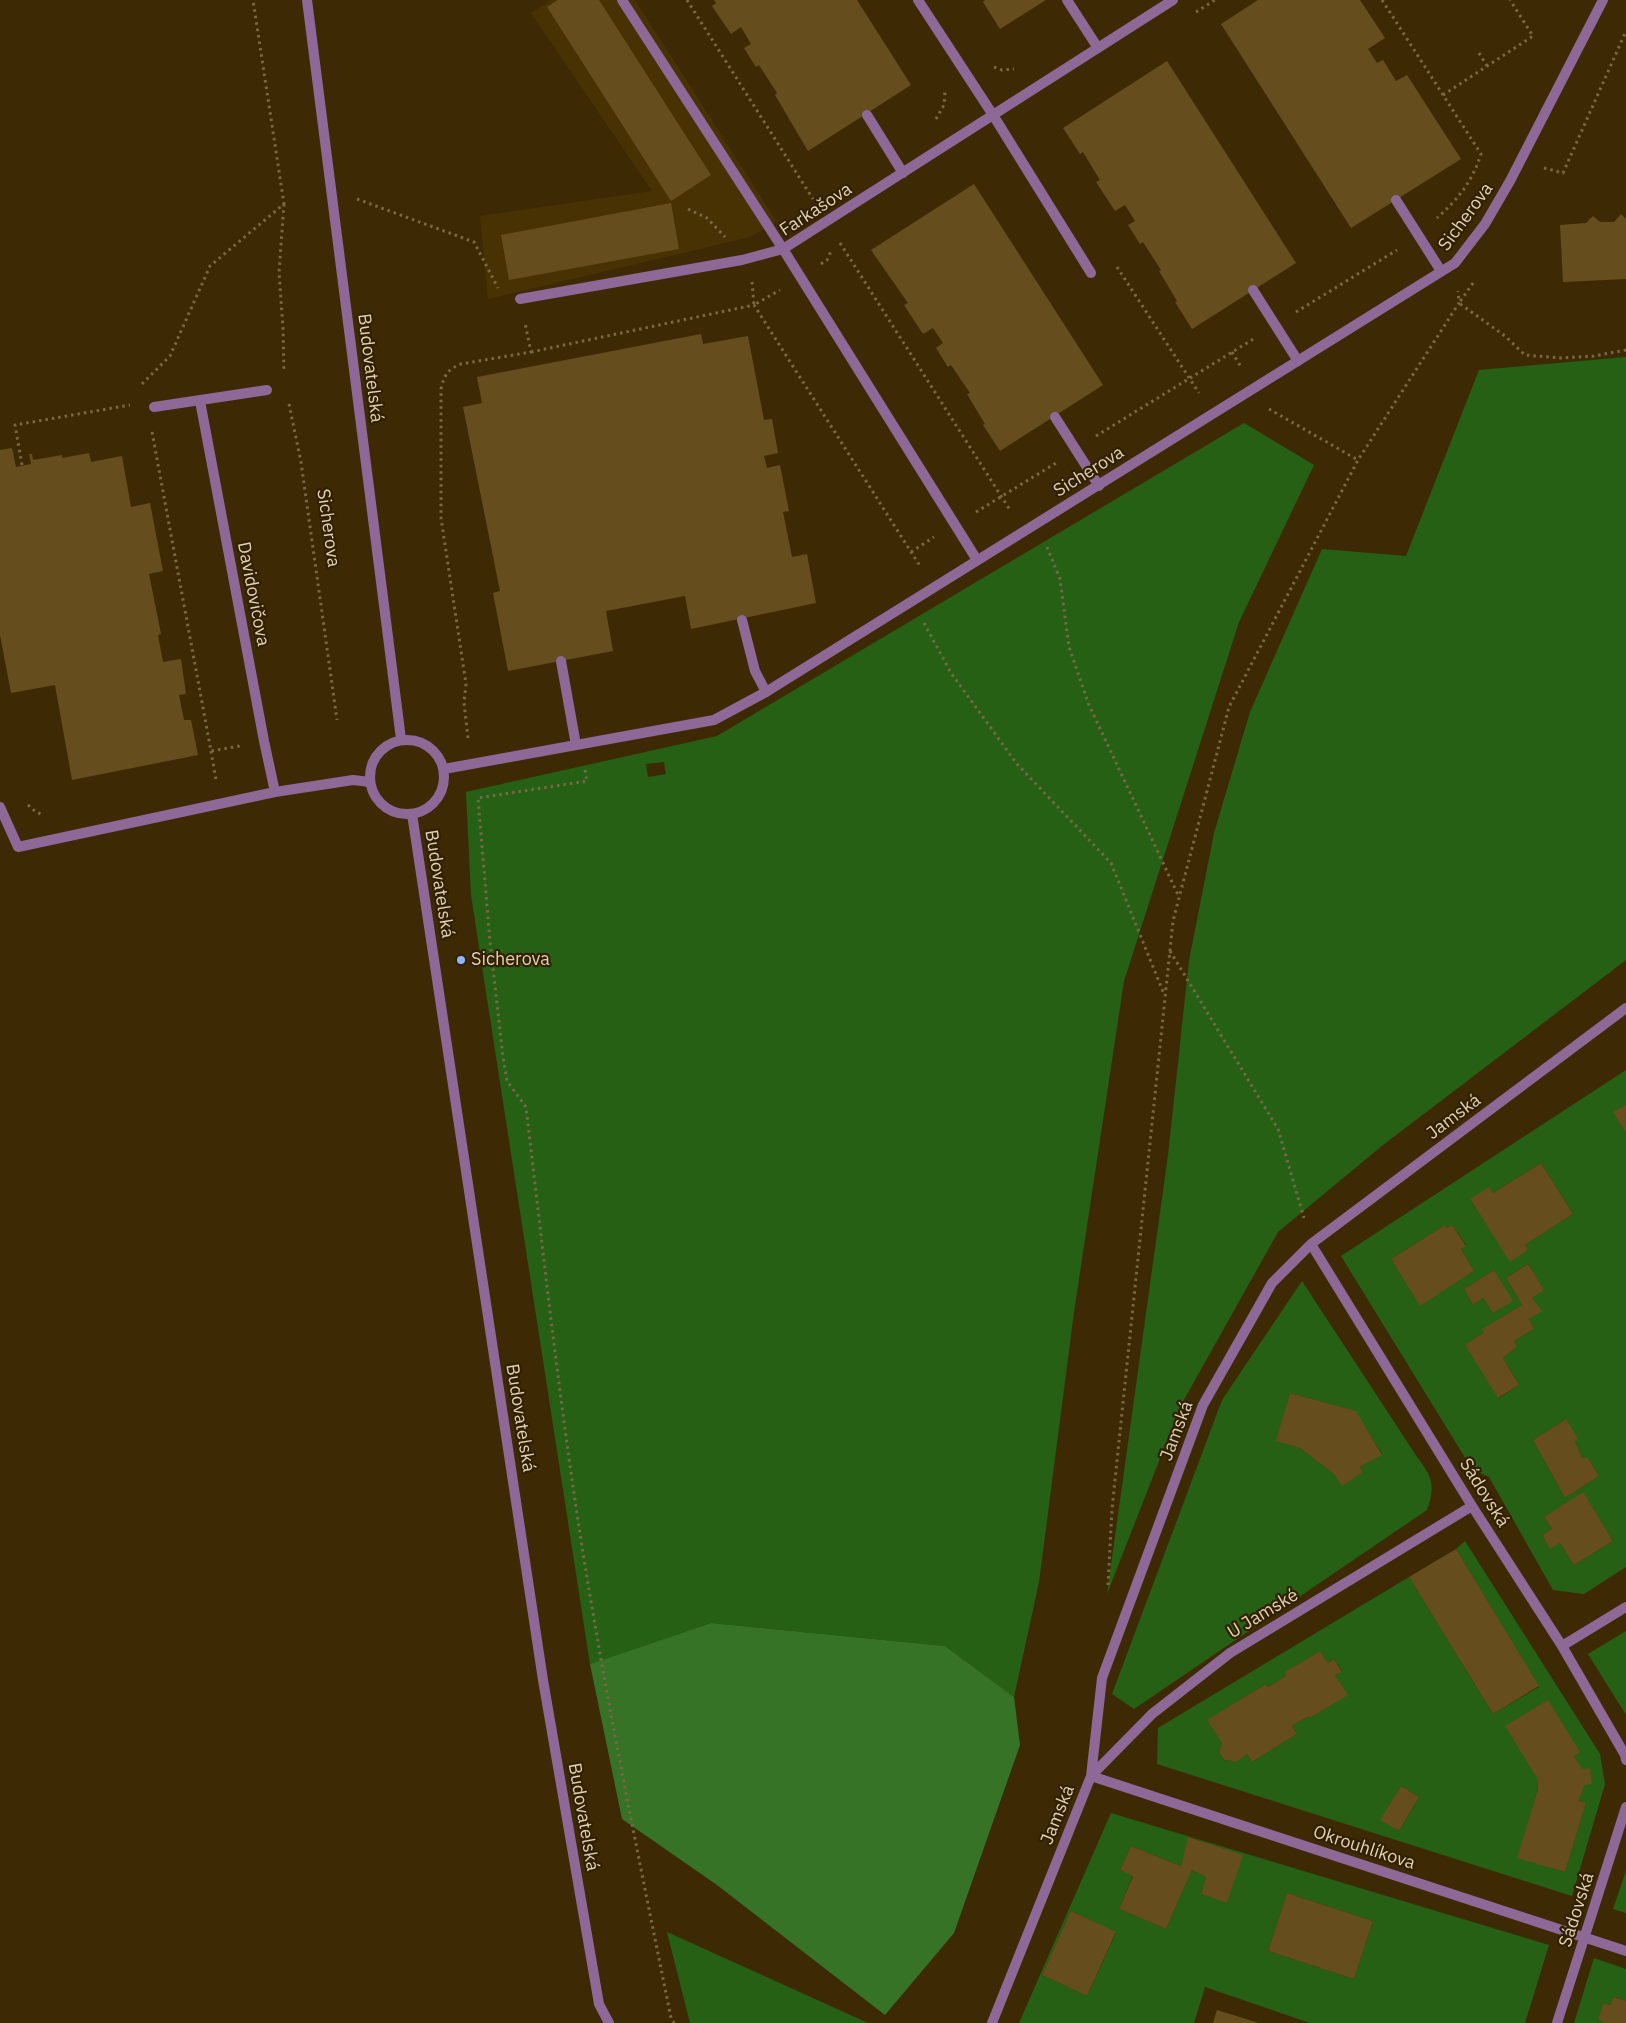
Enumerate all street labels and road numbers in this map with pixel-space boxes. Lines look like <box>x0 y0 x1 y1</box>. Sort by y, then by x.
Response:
street label: Farkašova <box>776 179 856 241</box>
street label: Sicherova <box>1434 179 1498 255</box>
street label: Budovatelská <box>353 312 387 424</box>
street label: Sicherova <box>1050 442 1128 502</box>
street label: Sicherova <box>312 487 344 569</box>
street label: Davidovičova <box>232 540 274 648</box>
street label: Budovatelská <box>420 828 458 940</box>
street label: Jamská <box>1423 1090 1485 1144</box>
street label: Budovatelská <box>501 1362 539 1474</box>
street label: Jamská <box>1156 1398 1198 1464</box>
street label: Sádovská <box>1454 1455 1514 1531</box>
street label: U Jamské <box>1224 1584 1302 1644</box>
street label: Budovatelská <box>563 1761 603 1873</box>
street label: Jamská <box>1036 1782 1080 1848</box>
street label: Okrouhlíkova <box>1310 1821 1418 1875</box>
street label: Sádovská <box>1555 1870 1599 1950</box>

